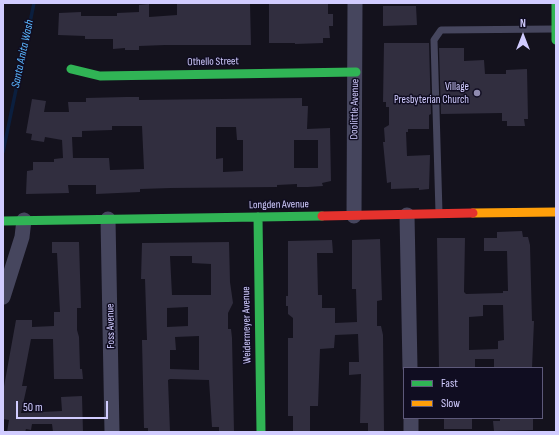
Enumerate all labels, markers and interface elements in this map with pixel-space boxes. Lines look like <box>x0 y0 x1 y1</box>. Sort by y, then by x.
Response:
north arrow <box>503 16 543 56</box>
text: N <box>520 17 526 30</box>
water label: Santa Anita Wash <box>9 19 37 89</box>
street label: Othello Street <box>187 55 239 69</box>
street label: Doolittle Avenue <box>348 79 362 139</box>
place label: Village Presbyterian Church <box>394 80 469 106</box>
marker: Village Presbyterian Church <box>472 88 482 98</box>
street label: Longden Avenue <box>249 198 309 212</box>
street label: Weidermeyer Avenue <box>240 286 254 364</box>
street label: Foss Avenue <box>104 303 118 349</box>
legend <box>403 367 543 419</box>
text: Fast <box>441 376 458 391</box>
scale bar <box>18 393 110 419</box>
text: Slow <box>441 396 460 411</box>
text: 50 m <box>23 400 43 415</box>

